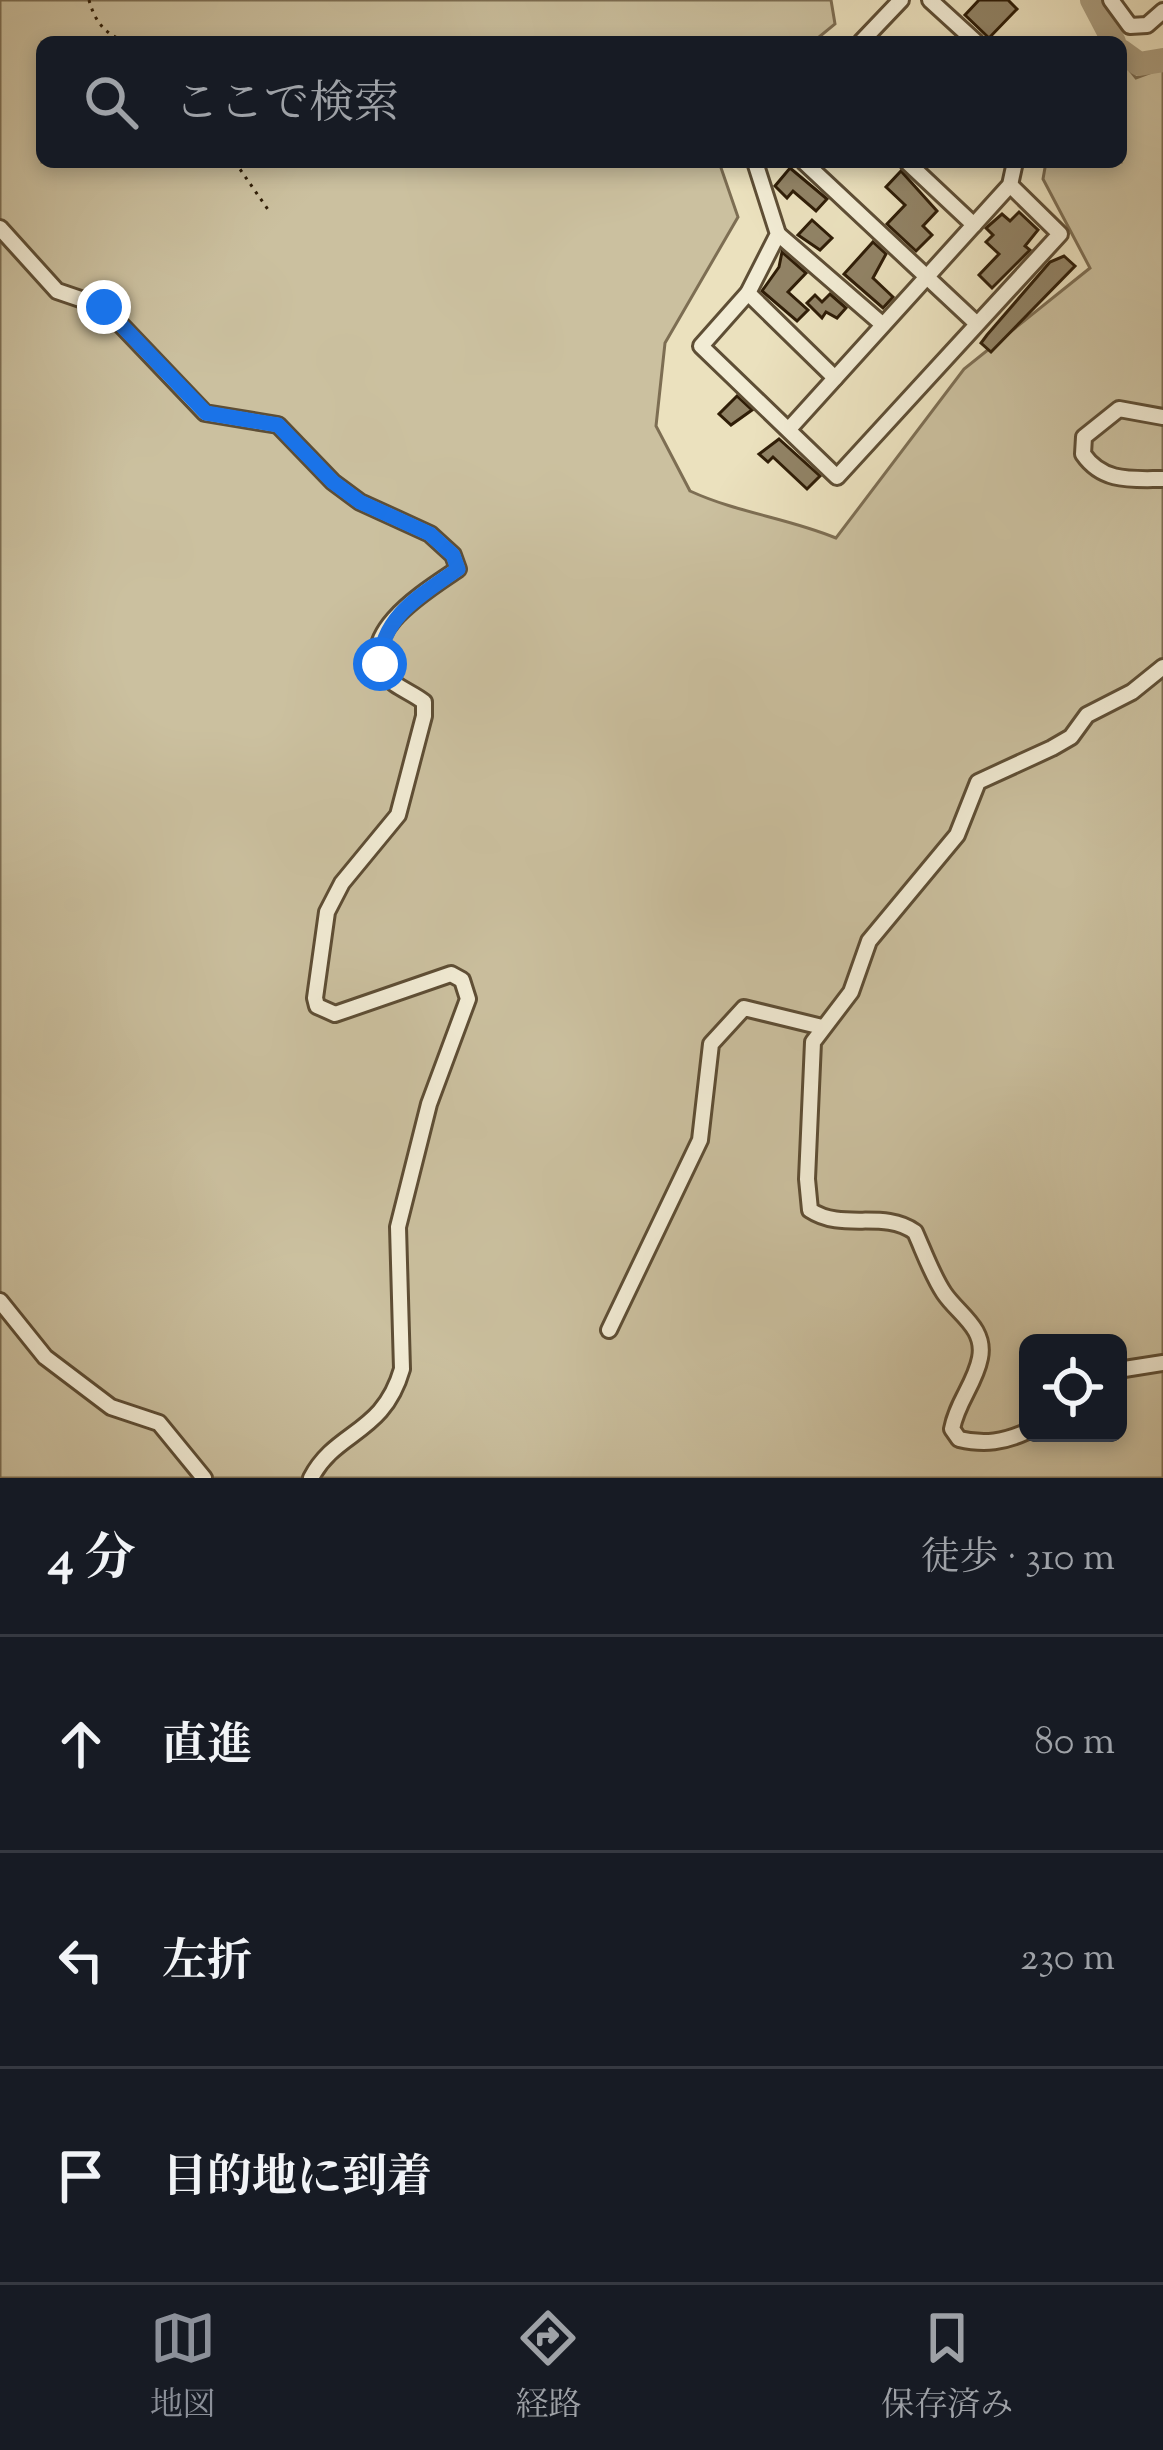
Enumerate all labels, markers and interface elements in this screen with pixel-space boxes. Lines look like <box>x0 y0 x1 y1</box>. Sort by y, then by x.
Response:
search box <box>36 36 1127 168</box>
icon: search <box>78 69 144 135</box>
text: ここで検索 <box>174 74 399 139</box>
route end <box>77 280 131 334</box>
route start <box>353 637 407 691</box>
map controls <box>1019 1334 1127 1442</box>
button: locate <box>1019 1334 1127 1442</box>
text: 4 分 <box>48 1525 136 1598</box>
text: 徒歩 · 310 m <box>921 1532 1115 1588</box>
icon: ahead <box>48 1711 114 1777</box>
text: 直進 <box>162 1716 252 1781</box>
text: 80 m <box>1034 1716 1115 1772</box>
icon: left <box>48 1927 114 1993</box>
text: 左折 <box>162 1932 252 1997</box>
text: 230 m <box>1020 1932 1115 1988</box>
icon: arrive <box>48 2143 114 2209</box>
text: 目的地に到着 <box>162 2148 432 2213</box>
tab: 地図 <box>150 2305 216 2431</box>
tab: 経路 <box>515 2305 581 2431</box>
tab: 保存済み <box>881 2305 1013 2431</box>

